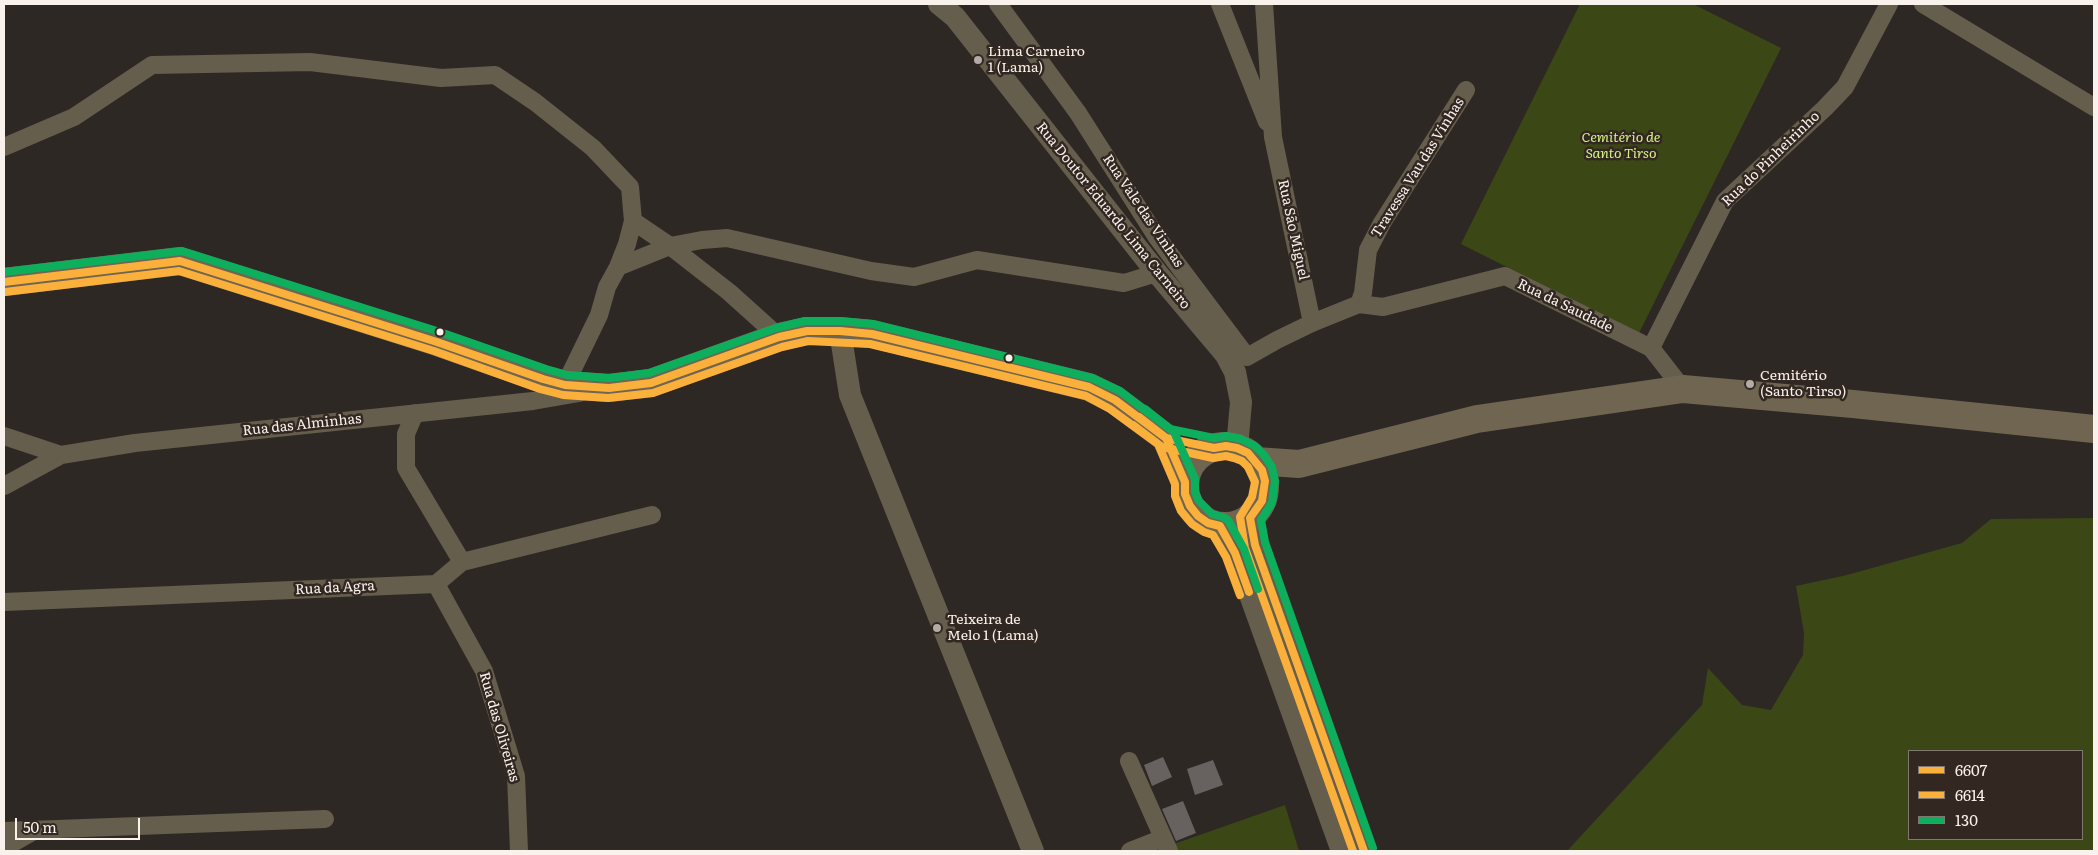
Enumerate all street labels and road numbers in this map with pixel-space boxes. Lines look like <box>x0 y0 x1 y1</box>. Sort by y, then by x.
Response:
street label: Travessa Vau das Vinhas <box>1368 95 1468 241</box>
street label: Rua do Pinheirinho <box>1719 108 1823 210</box>
street label: Rua Doutor Eduardo Lima Carneiro <box>1032 119 1194 313</box>
street label: Rua Vale das Vinhas <box>1099 151 1187 271</box>
street label: Rua São Miguel <box>1274 178 1312 282</box>
street label: Rua da Saudade <box>1515 276 1615 336</box>
street label: Rua das Alminhas <box>242 410 362 440</box>
street label: Rua da Agra <box>295 578 375 598</box>
street label: Rua das Oliveiras <box>475 670 523 784</box>

